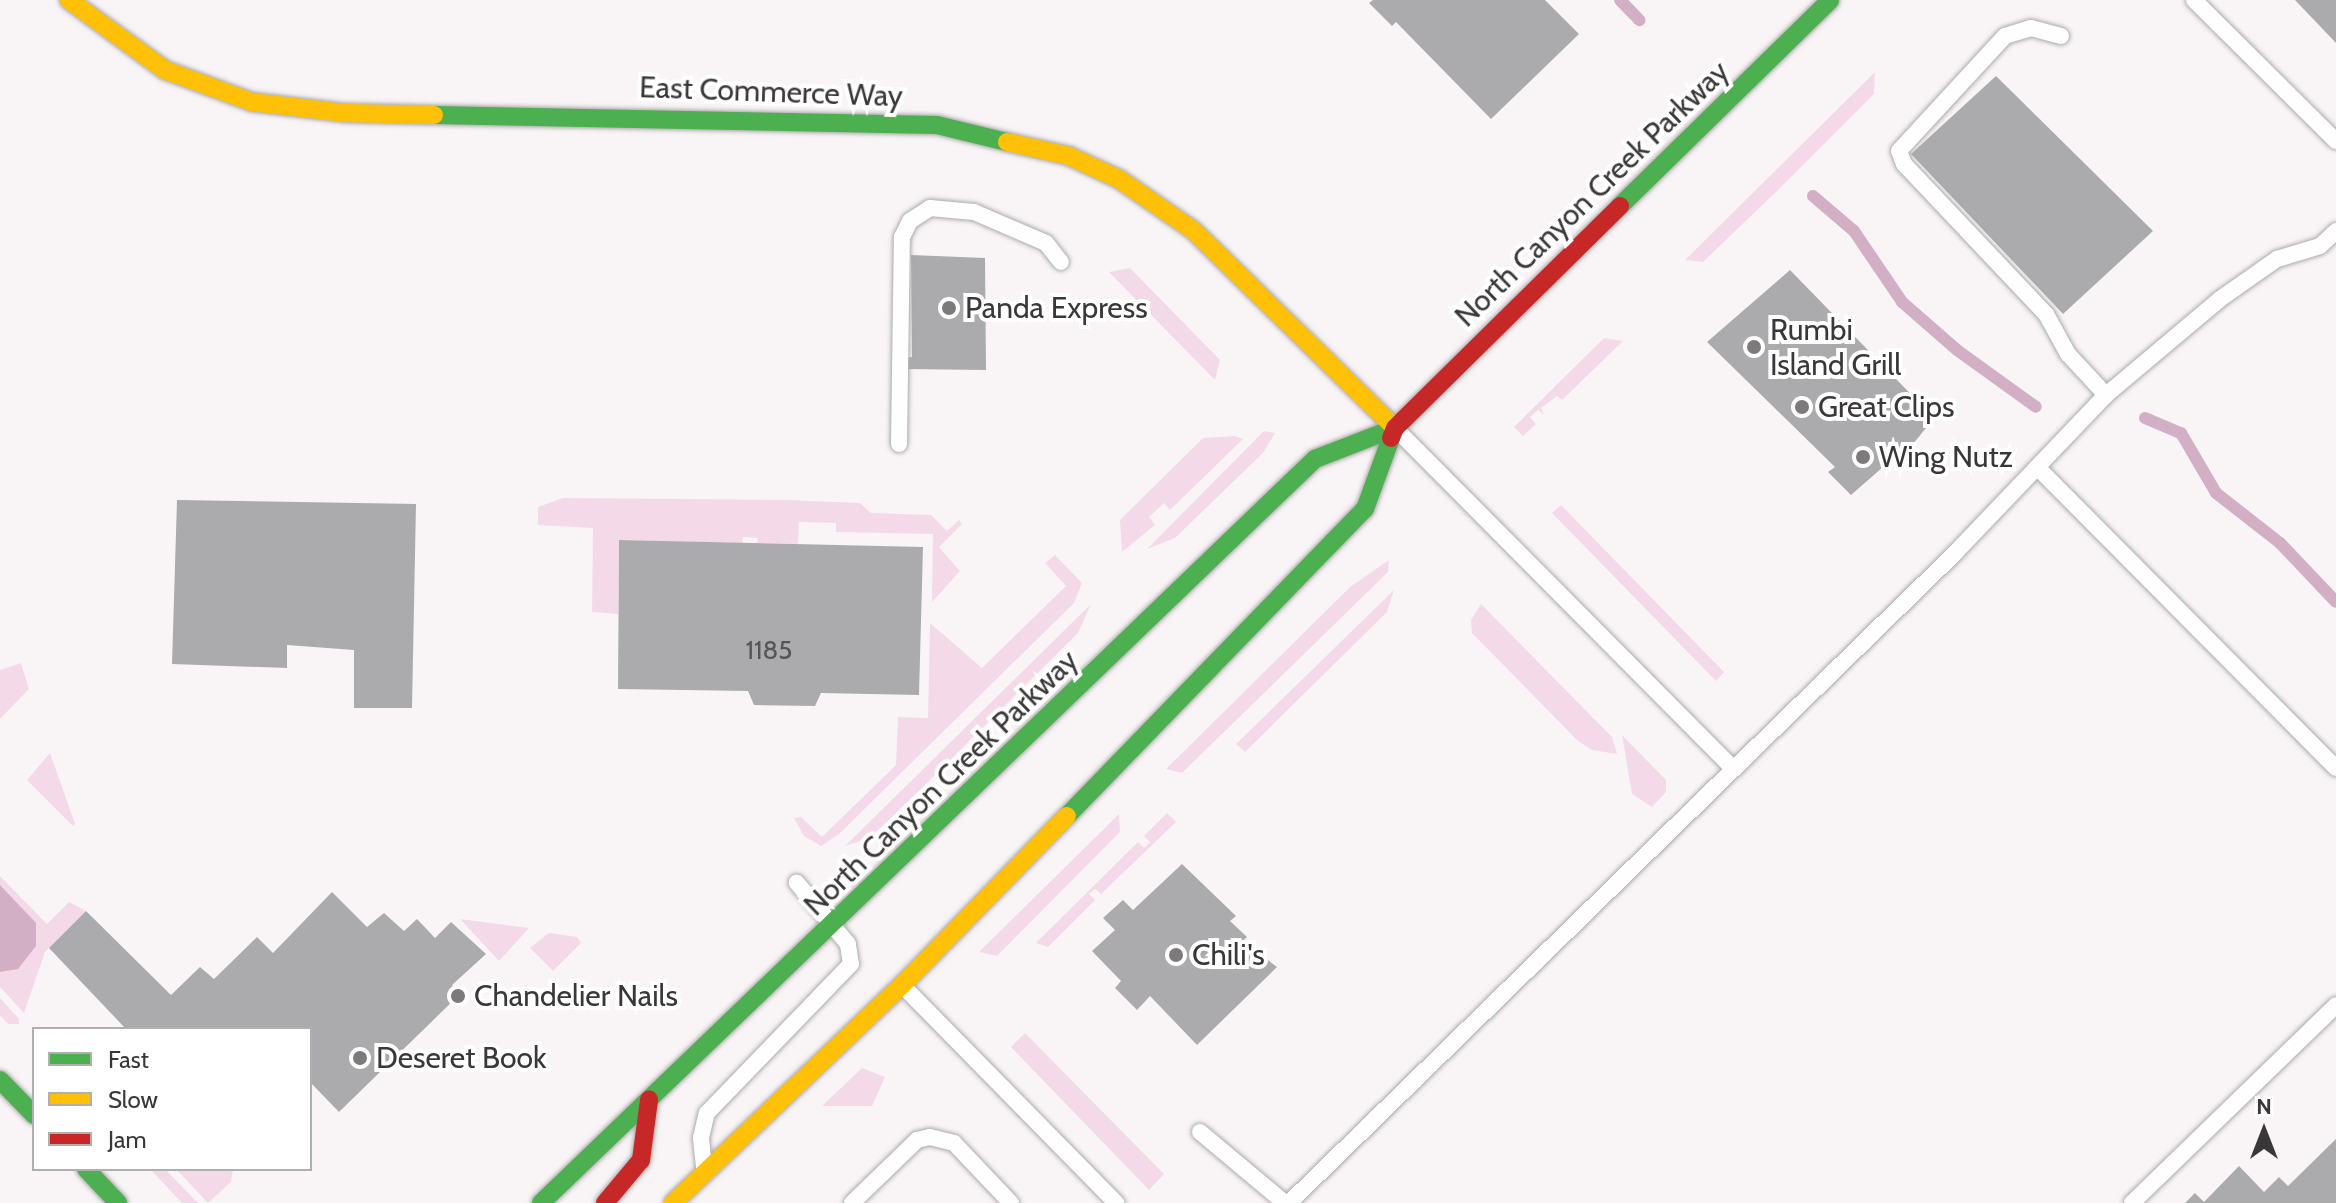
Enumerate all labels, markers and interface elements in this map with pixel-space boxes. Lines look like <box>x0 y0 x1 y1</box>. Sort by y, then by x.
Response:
street label: North Canyon Creek Parkway <box>1448 54 1736 334</box>
street label: East Commerce Way <box>639 69 903 115</box>
place label: Panda Express <box>965 290 1148 326</box>
marker: Panda Express <box>940 299 958 317</box>
place label: Rumbi Island Grill <box>1770 312 1901 382</box>
marker: Rumbi Island Grill <box>1745 338 1763 356</box>
place label: Great Clips <box>1818 389 1954 425</box>
marker: Great Clips <box>1793 398 1811 416</box>
place label: Wing Nutz <box>1879 439 2013 475</box>
marker: Wing Nutz <box>1854 448 1872 466</box>
house number: 1185 <box>746 635 792 667</box>
street label: North Canyon Creek Parkway <box>797 643 1085 923</box>
place label: Chili's <box>1192 937 1265 973</box>
marker: Chili's <box>1167 946 1185 964</box>
place label: Chandelier Nails <box>474 978 678 1014</box>
marker: Chandelier Nails <box>449 987 467 1005</box>
legend <box>32 1027 312 1171</box>
place label: Deseret Book <box>376 1040 546 1076</box>
text: Fast <box>108 1045 149 1074</box>
marker: Deseret Book <box>351 1049 369 1067</box>
text: Slow <box>108 1085 158 1114</box>
north arrow <box>2224 1091 2304 1171</box>
text: N <box>2256 1093 2272 1120</box>
text: Jam <box>108 1125 146 1154</box>

